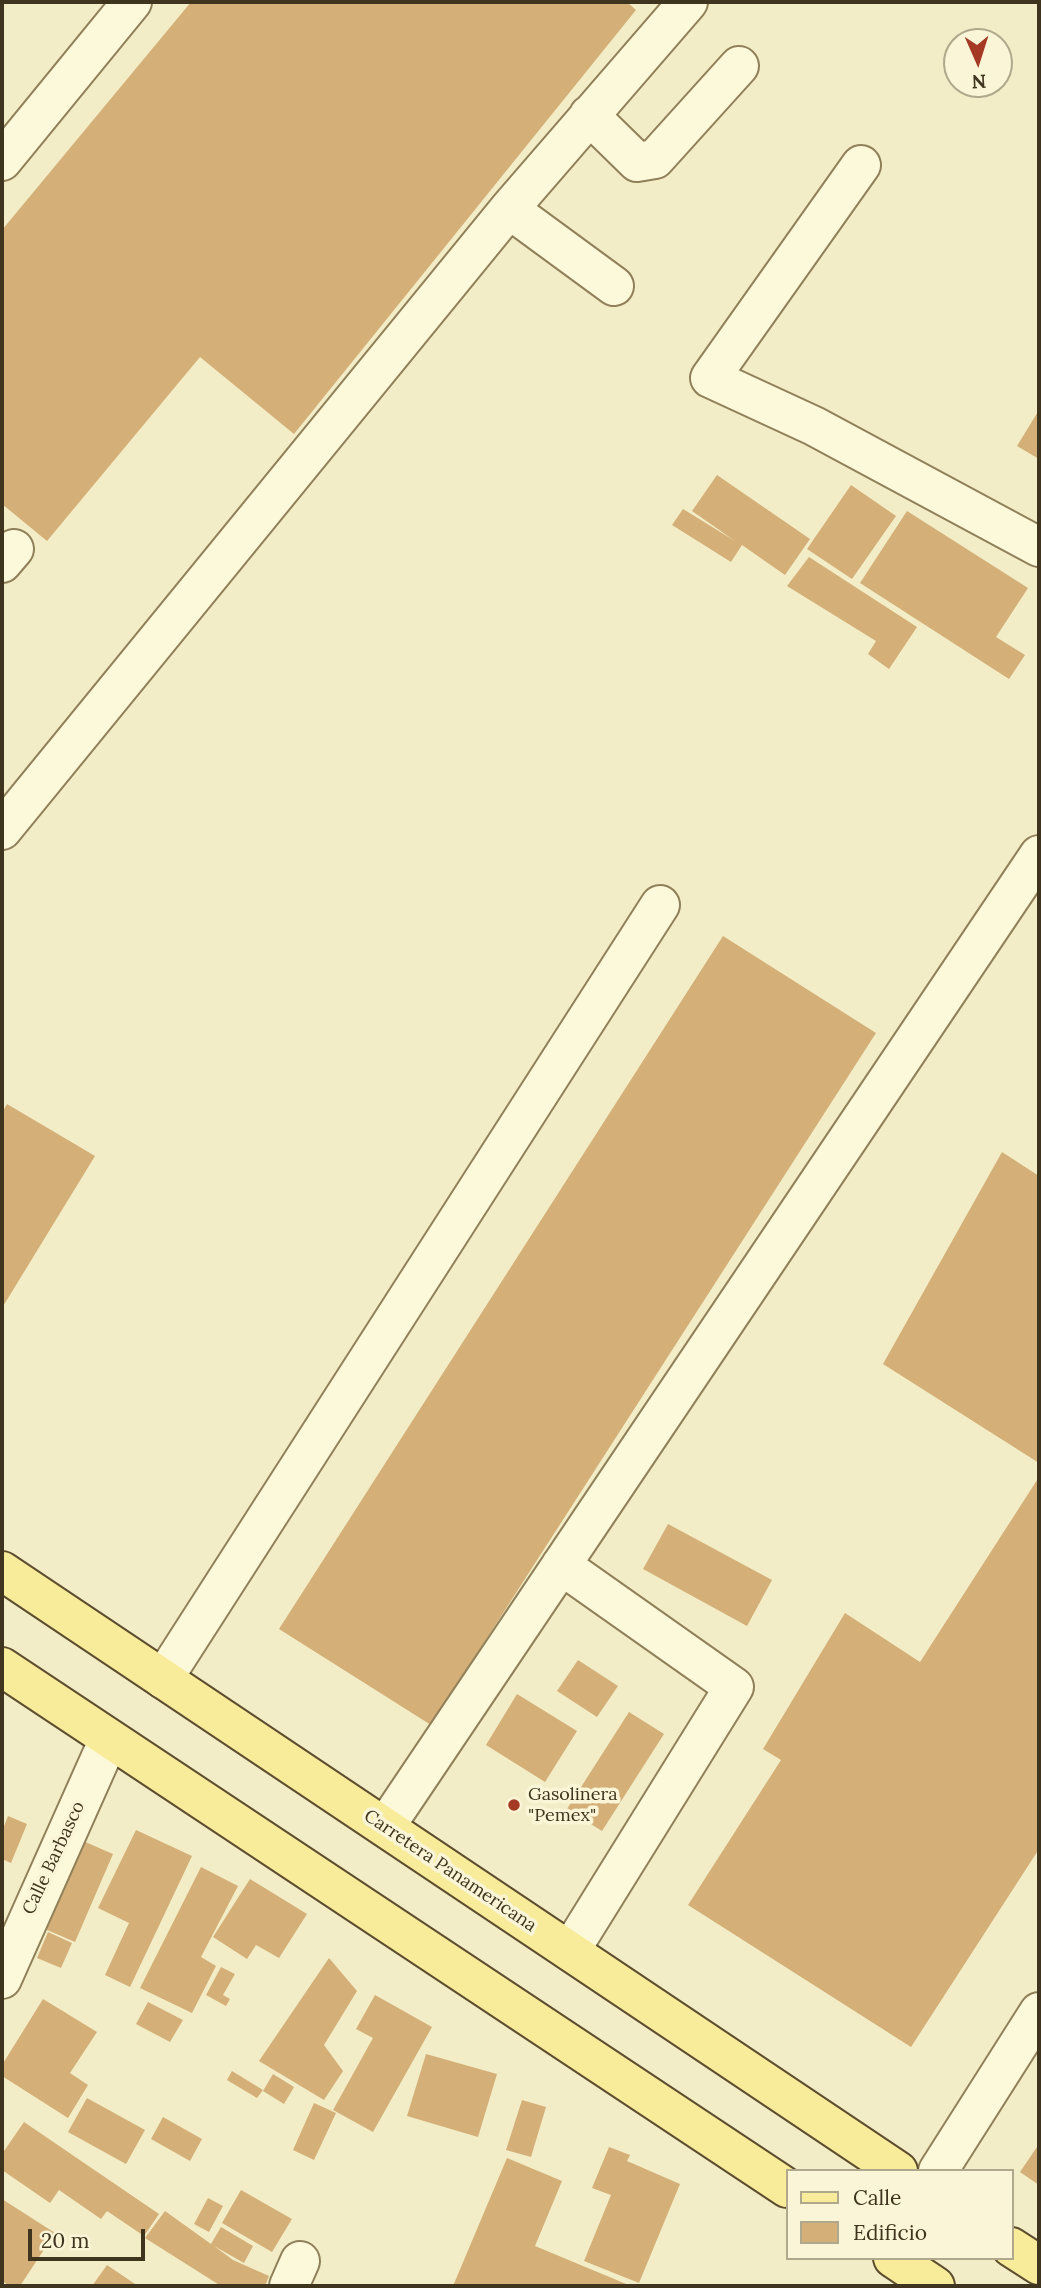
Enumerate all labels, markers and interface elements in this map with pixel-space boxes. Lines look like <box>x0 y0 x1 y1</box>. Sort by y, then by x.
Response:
north arrow <box>943 28 1013 98</box>
text: N <box>971 70 987 94</box>
place label: Gasolinera "Pemex" <box>528 1784 617 1826</box>
marker: Gasolinera "Pemex" <box>506 1797 522 1813</box>
street label: Calle Barbasco <box>18 1798 90 1918</box>
street label: Carretera Panamericana <box>360 1805 540 1937</box>
legend <box>786 2169 1013 2260</box>
text: Calle <box>853 2184 901 2211</box>
scale bar <box>32 2214 149 2258</box>
text: Edificio <box>853 2219 927 2246</box>
text: 20 m <box>41 2227 90 2254</box>

